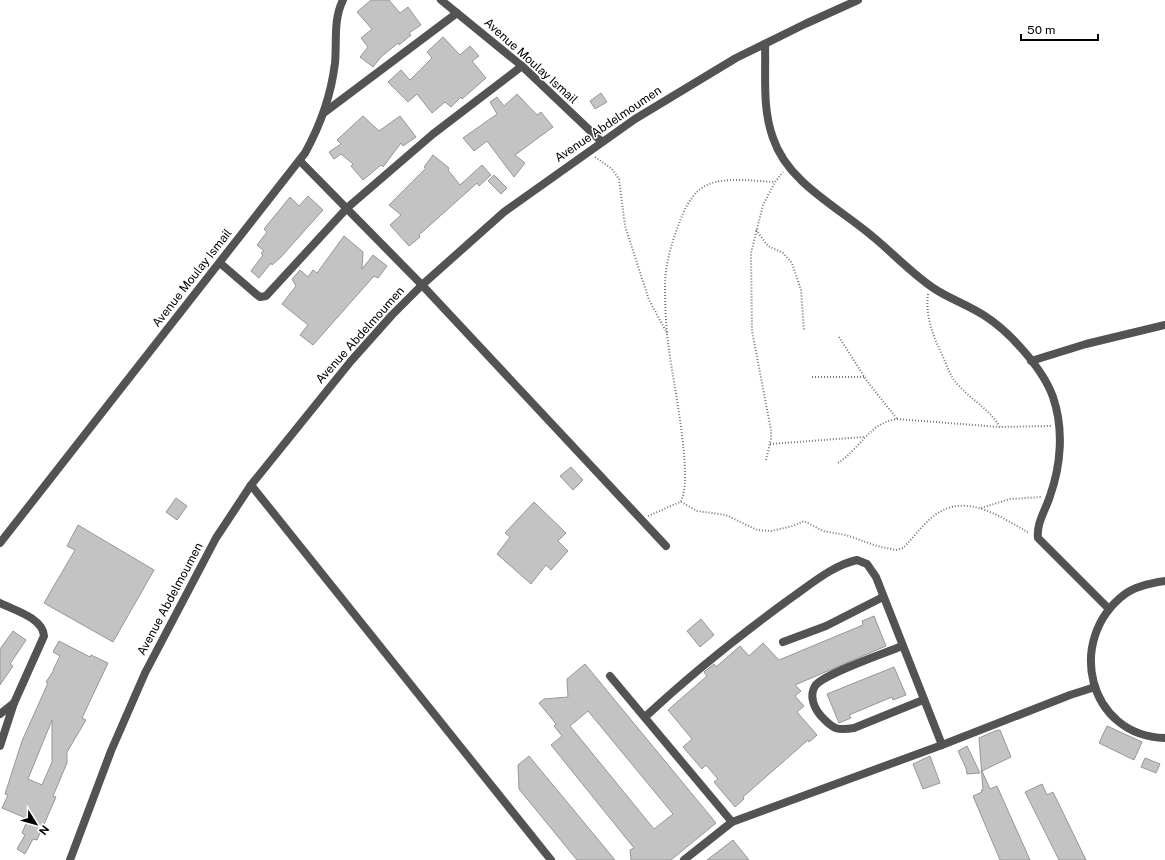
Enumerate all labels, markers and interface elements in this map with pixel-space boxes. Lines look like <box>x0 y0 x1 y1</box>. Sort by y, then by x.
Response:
street label: Avenue Moulay Ismail <box>481 15 581 107</box>
scale bar <box>1021 16 1098 42</box>
text: 50 m <box>1027 23 1055 37</box>
street label: Avenue Abdelmoumen <box>552 83 664 165</box>
street label: Avenue Moulay Ismail <box>149 226 235 330</box>
street label: Avenue Abdelmoumen <box>313 284 407 386</box>
street label: Avenue Abdelmoumen <box>134 540 206 658</box>
north arrow <box>16 804 56 844</box>
text: N <box>37 823 51 837</box>

